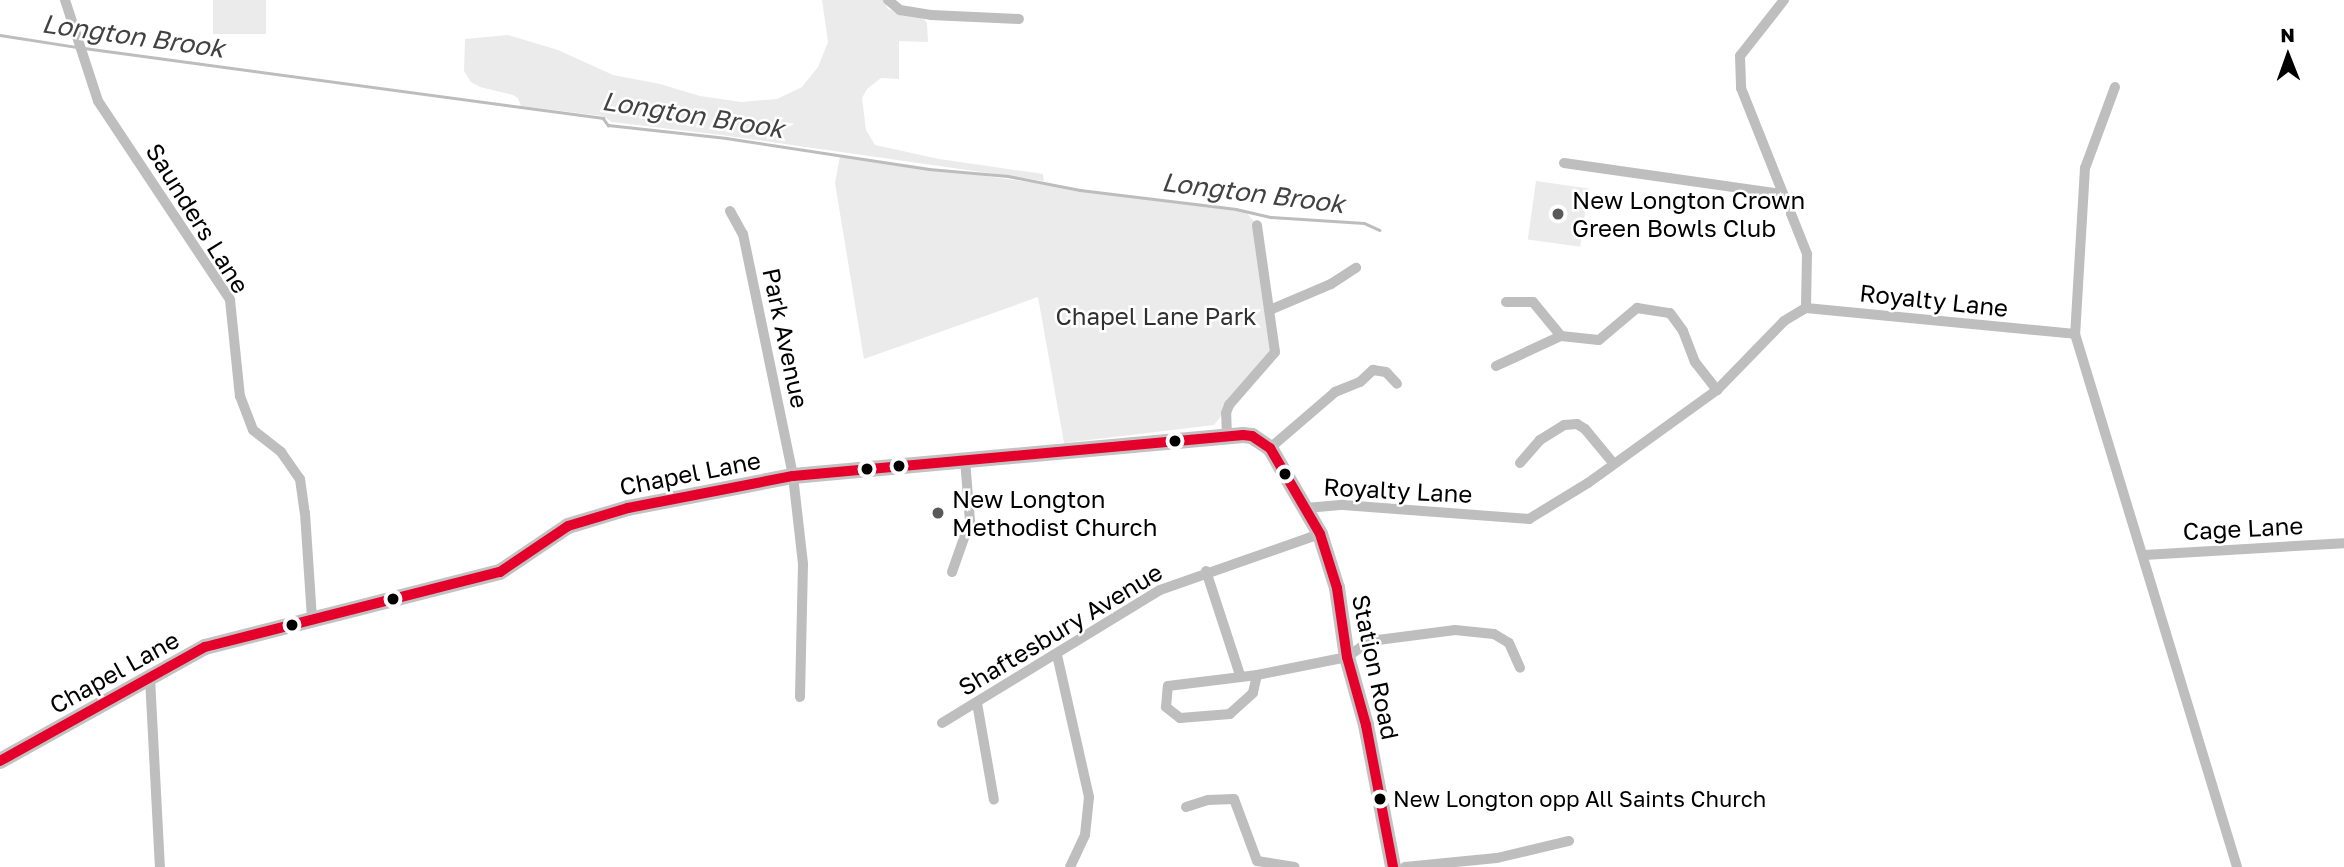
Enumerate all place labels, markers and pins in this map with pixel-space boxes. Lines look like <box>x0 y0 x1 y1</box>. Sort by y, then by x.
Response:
place label: New Longton Crown Green Bowls Club <box>1572 186 1805 242</box>
marker: New Longton Crown Green Bowls Club <box>1550 206 1566 222</box>
unlabelled marker <box>1168 434 1182 448</box>
unlabelled marker <box>892 459 906 473</box>
unlabelled marker <box>860 462 874 476</box>
unlabelled marker <box>1278 467 1292 481</box>
place label: New Longton Methodist Church <box>952 485 1157 541</box>
marker: New Longton Methodist Church <box>930 505 946 521</box>
unlabelled marker <box>386 592 400 606</box>
unlabelled marker <box>285 618 299 632</box>
place label: New Longton opp All Saints Church <box>1393 786 1766 812</box>
marker: New Longton opp All Saints Church <box>1373 792 1387 806</box>

